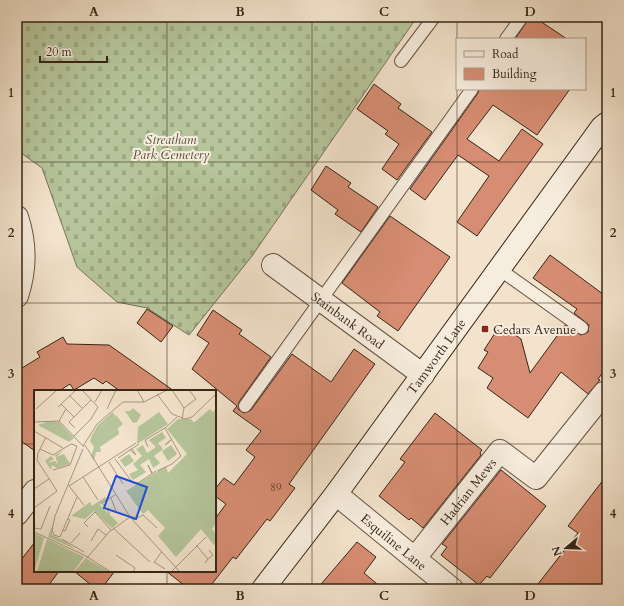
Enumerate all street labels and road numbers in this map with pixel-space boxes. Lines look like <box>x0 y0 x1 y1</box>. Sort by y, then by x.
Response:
street label: Stainbank Road <box>307 288 388 354</box>
street label: Tamworth Lane <box>403 315 470 398</box>
street label: Hadrian Mews <box>436 455 501 529</box>
street label: Esquiline Lane <box>356 510 430 575</box>

